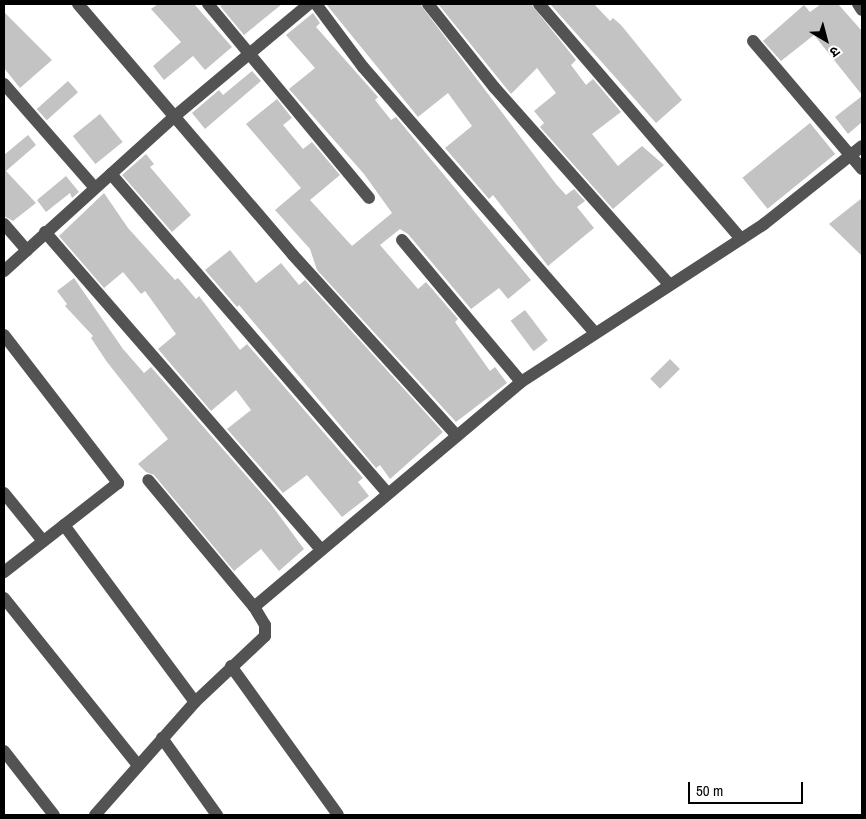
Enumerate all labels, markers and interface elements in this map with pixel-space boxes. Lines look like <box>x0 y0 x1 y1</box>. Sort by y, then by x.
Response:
north arrow <box>801 15 851 65</box>
text: उ <box>826 42 844 62</box>
scale bar <box>691 772 806 804</box>
text: 50 m <box>696 780 723 801</box>

